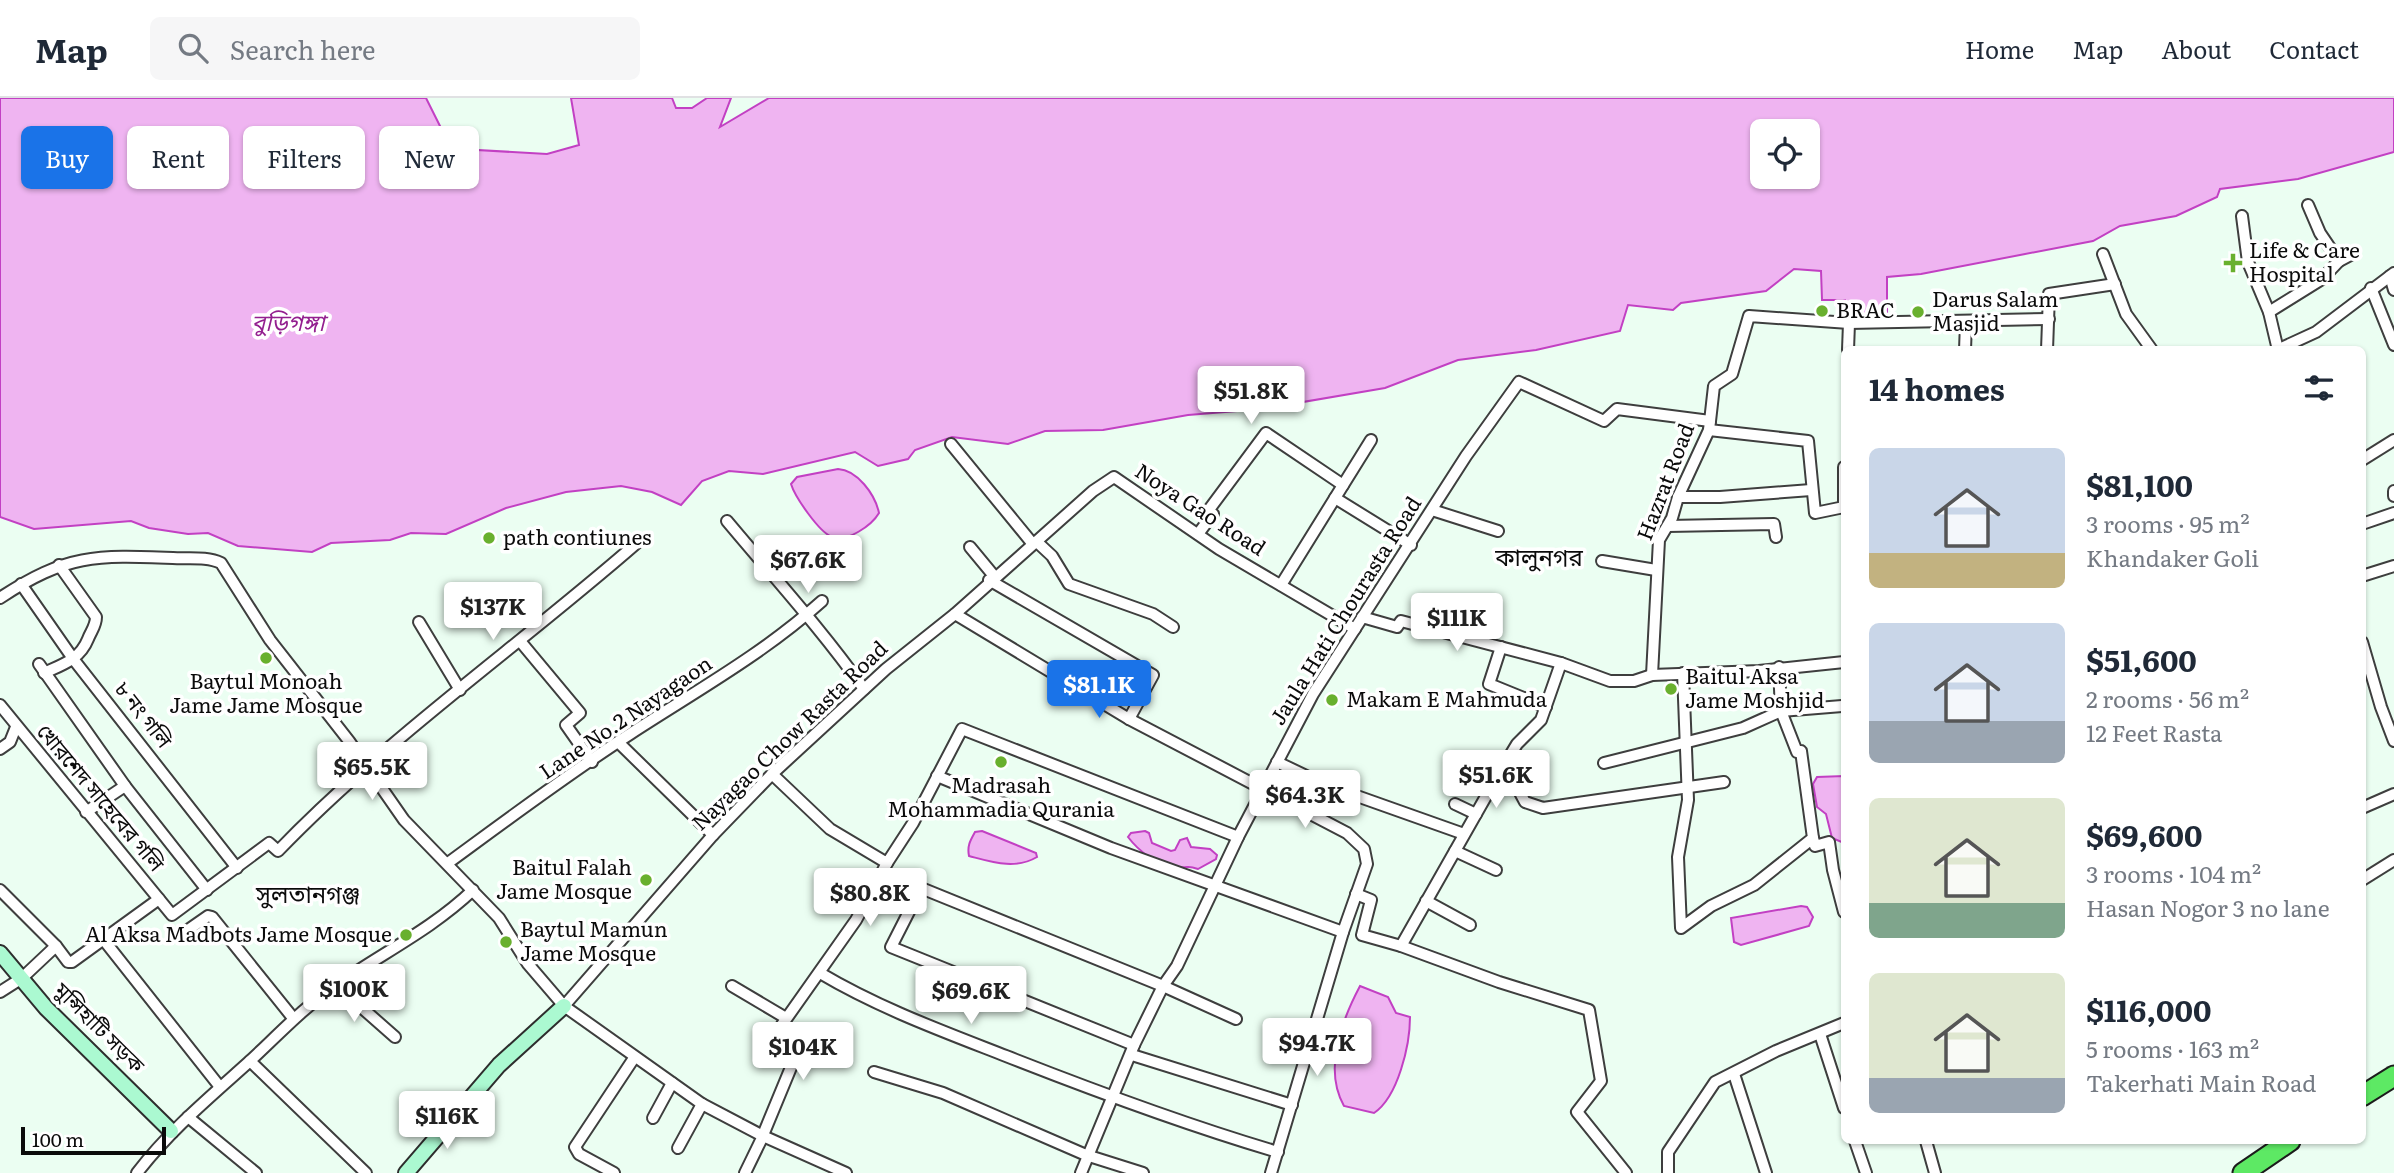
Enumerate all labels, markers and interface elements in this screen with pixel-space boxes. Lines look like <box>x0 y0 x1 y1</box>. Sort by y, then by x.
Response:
search box <box>150 17 640 80</box>
text: Map <box>35 24 108 73</box>
icon: search <box>174 29 212 67</box>
text: Search here <box>230 29 376 68</box>
text: Home <box>1965 31 2034 66</box>
text: Map <box>2072 31 2123 66</box>
text: About <box>2161 31 2231 66</box>
text: Contact <box>2269 31 2359 66</box>
map controls <box>1750 119 1820 189</box>
button: locate <box>1750 119 1820 189</box>
chip: Buy <box>21 126 113 189</box>
chip: Rent <box>127 126 229 189</box>
chip: Filters <box>243 126 365 189</box>
chip: New <box>379 126 479 189</box>
place label: Life & Care Hospital <box>2249 233 2360 288</box>
marker: Life & Care Hospital <box>2223 253 2243 273</box>
place label: Darus Salam Masjid <box>1932 282 2058 337</box>
place label: BRAC <box>1836 293 1895 324</box>
marker: BRAC <box>1814 303 1830 319</box>
water label: বুড়িগঙ্গা <box>251 304 328 338</box>
marker: Darus Salam Masjid <box>1910 304 1926 320</box>
pin: $51.8K <box>1194 366 1308 426</box>
text: 14 homes <box>1869 366 2005 410</box>
icon: filters <box>2300 369 2338 407</box>
text: $51.8K <box>1214 372 1288 406</box>
street label: Hazrat Road <box>1627 418 1700 544</box>
street label: Noya Gao Road <box>1130 454 1273 562</box>
text: $81,100 <box>2086 462 2193 506</box>
icon: home <box>1925 476 2009 560</box>
street label: Jaula Hati Chourasta Road <box>1261 489 1427 730</box>
text: 3 rooms · 95 m² <box>2086 506 2250 540</box>
place label: path contiunes <box>503 520 652 551</box>
marker: path contiunes <box>481 530 497 546</box>
pin: $67.6K <box>751 536 865 595</box>
district label: কালুনগর <box>1494 538 1583 573</box>
text: Khandaker Goli <box>2086 540 2259 574</box>
text: $67.6K <box>770 541 846 575</box>
pin: $137K <box>444 582 542 642</box>
text: $137K <box>460 588 526 622</box>
pin: $111K <box>1408 594 1506 653</box>
text: $111K <box>1427 599 1487 633</box>
street label: Nayagao Chow Rasta Road <box>683 632 893 836</box>
text: $51,600 <box>2086 637 2197 681</box>
street label: Lane No.2 Nayagaon <box>532 646 717 785</box>
marker: Baytul Monoah Jame Jame Mosque <box>258 650 274 666</box>
icon: home <box>1925 651 2009 735</box>
place label: Baitul Aksa Jame Moshjid <box>1685 659 1825 714</box>
pin: $81.1K <box>1042 660 1156 720</box>
place label: Baytul Monoah Jame Jame Mosque <box>169 664 363 719</box>
text: $81.1K <box>1063 666 1135 700</box>
street label: ৮ নং গলি <box>109 674 181 754</box>
marker: Baitul Aksa Jame Moshjid <box>1663 681 1679 697</box>
text: 2 rooms · 56 m² <box>2086 681 2249 715</box>
place label: Makam E Mahmuda <box>1346 682 1548 713</box>
marker: Makam E Mahmuda <box>1324 692 1340 708</box>
text: 12 Feet Rasta <box>2086 715 2222 749</box>
street label: খোরশেদ সাহেবের গলি <box>31 716 173 877</box>
pin: $65.5K <box>315 742 429 802</box>
text: $65.5K <box>333 748 411 782</box>
pin: $51.6K <box>1439 750 1553 810</box>
marker: Madrasah Mohammadia Qurania <box>993 754 1009 770</box>
text: $51.6K <box>1459 756 1533 790</box>
place label: Madrasah Mohammadia Qurania <box>887 768 1115 823</box>
pin: $64.3K <box>1248 770 1362 830</box>
text: $64.3K <box>1265 776 1345 810</box>
text: $69,600 <box>2086 812 2203 856</box>
icon: home <box>1925 826 2009 910</box>
place label: Baitul Falah Jame Mosque <box>496 850 632 905</box>
text: 3 rooms · 104 m² <box>2086 856 2261 890</box>
pin: $80.8K <box>813 868 927 928</box>
marker: Baitul Falah Jame Mosque <box>638 872 654 888</box>
text: $80.8K <box>830 874 910 908</box>
district label: সুলতানগঞ্জ <box>255 875 360 910</box>
text: Hasan Nogor 3 no lane <box>2086 890 2330 924</box>
place label: Baytul Mamun Jame Mosque <box>520 912 668 967</box>
place label: Al Aksa Madbots Jame Mosque <box>85 917 392 948</box>
marker: Al Aksa Madbots Jame Mosque <box>398 927 414 943</box>
marker: Baytul Mamun Jame Mosque <box>498 934 514 950</box>
pin: $100K <box>305 964 403 1024</box>
pin: $69.6K <box>914 967 1028 1026</box>
text: $100K <box>319 970 389 1004</box>
text: $69.6K <box>931 972 1011 1006</box>
street label: মুন্সিহাটি সড়ক <box>48 973 154 1079</box>
text: $116,000 <box>2086 987 2211 1031</box>
icon: home <box>1925 1001 2009 1085</box>
pin: $94.7K <box>1260 1018 1374 1078</box>
pin: $104K <box>754 1023 852 1082</box>
text: $94.7K <box>1278 1024 1356 1058</box>
text: $104K <box>768 1028 838 1062</box>
text: 5 rooms · 163 m² <box>2086 1031 2259 1065</box>
text: Takerhati Main Road <box>2086 1065 2316 1099</box>
pin: $116K <box>398 1091 496 1151</box>
text: $116K <box>415 1097 479 1131</box>
scale bar <box>21 1124 166 1156</box>
text: 100 m <box>32 1125 84 1153</box>

